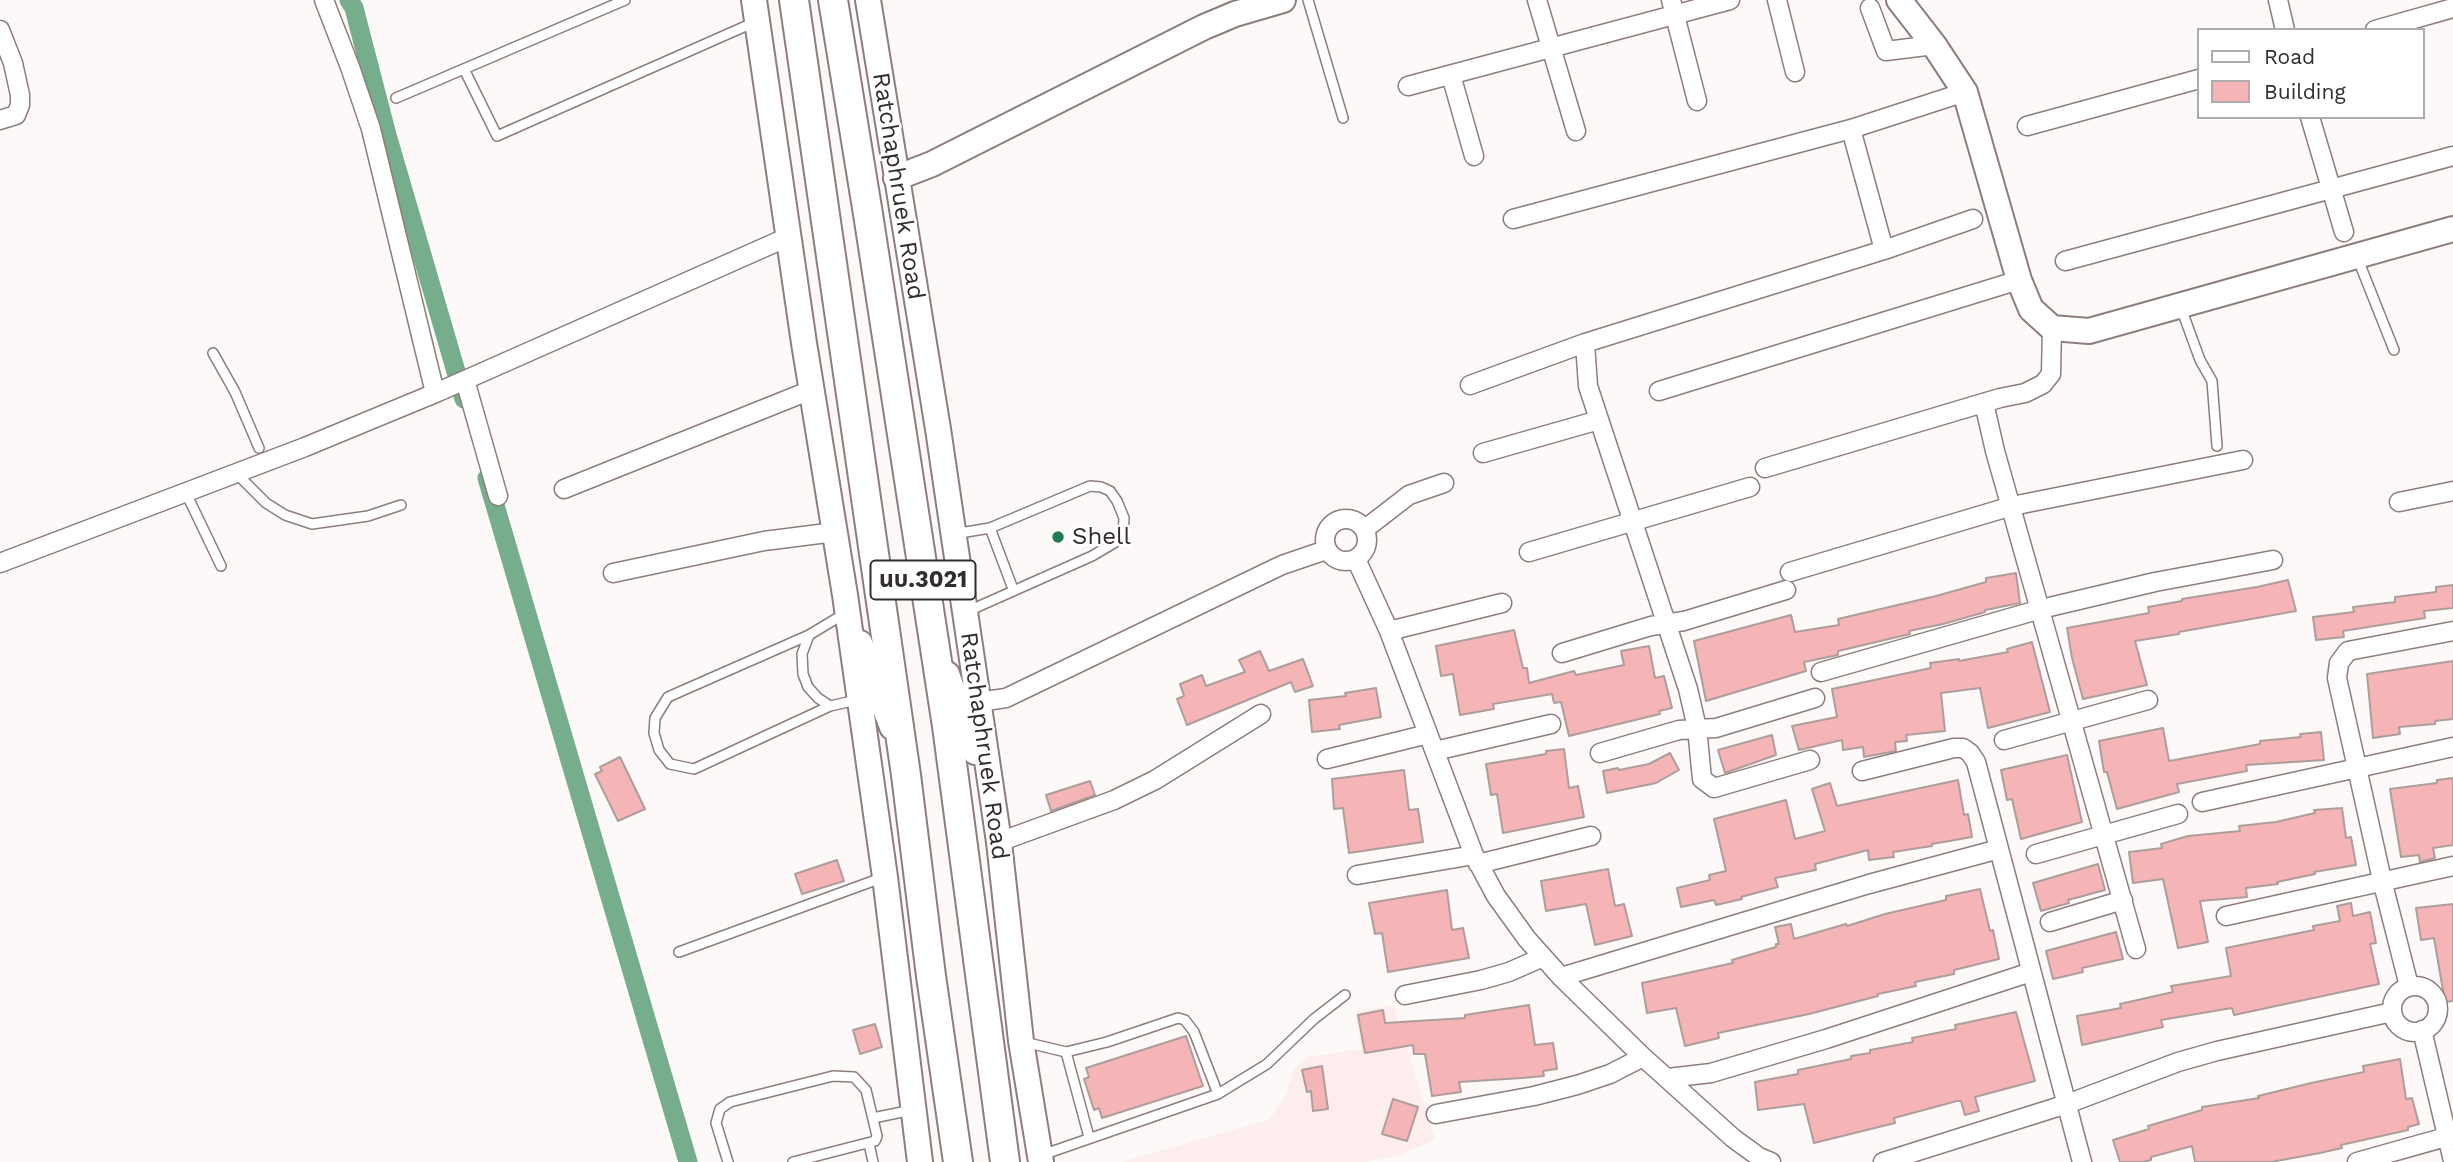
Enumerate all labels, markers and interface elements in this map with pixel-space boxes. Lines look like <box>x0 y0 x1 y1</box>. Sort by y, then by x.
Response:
legend <box>2198 28 2425 119</box>
text: Road <box>2264 44 2315 69</box>
street label: Ratchaphruek Road <box>866 70 930 302</box>
text: Building <box>2264 79 2346 104</box>
place label: Shell <box>1072 523 1131 551</box>
marker: Shell <box>1050 529 1066 545</box>
road number: นบ.3021 <box>870 560 976 600</box>
street label: Ratchaphruek Road <box>954 630 1014 862</box>

